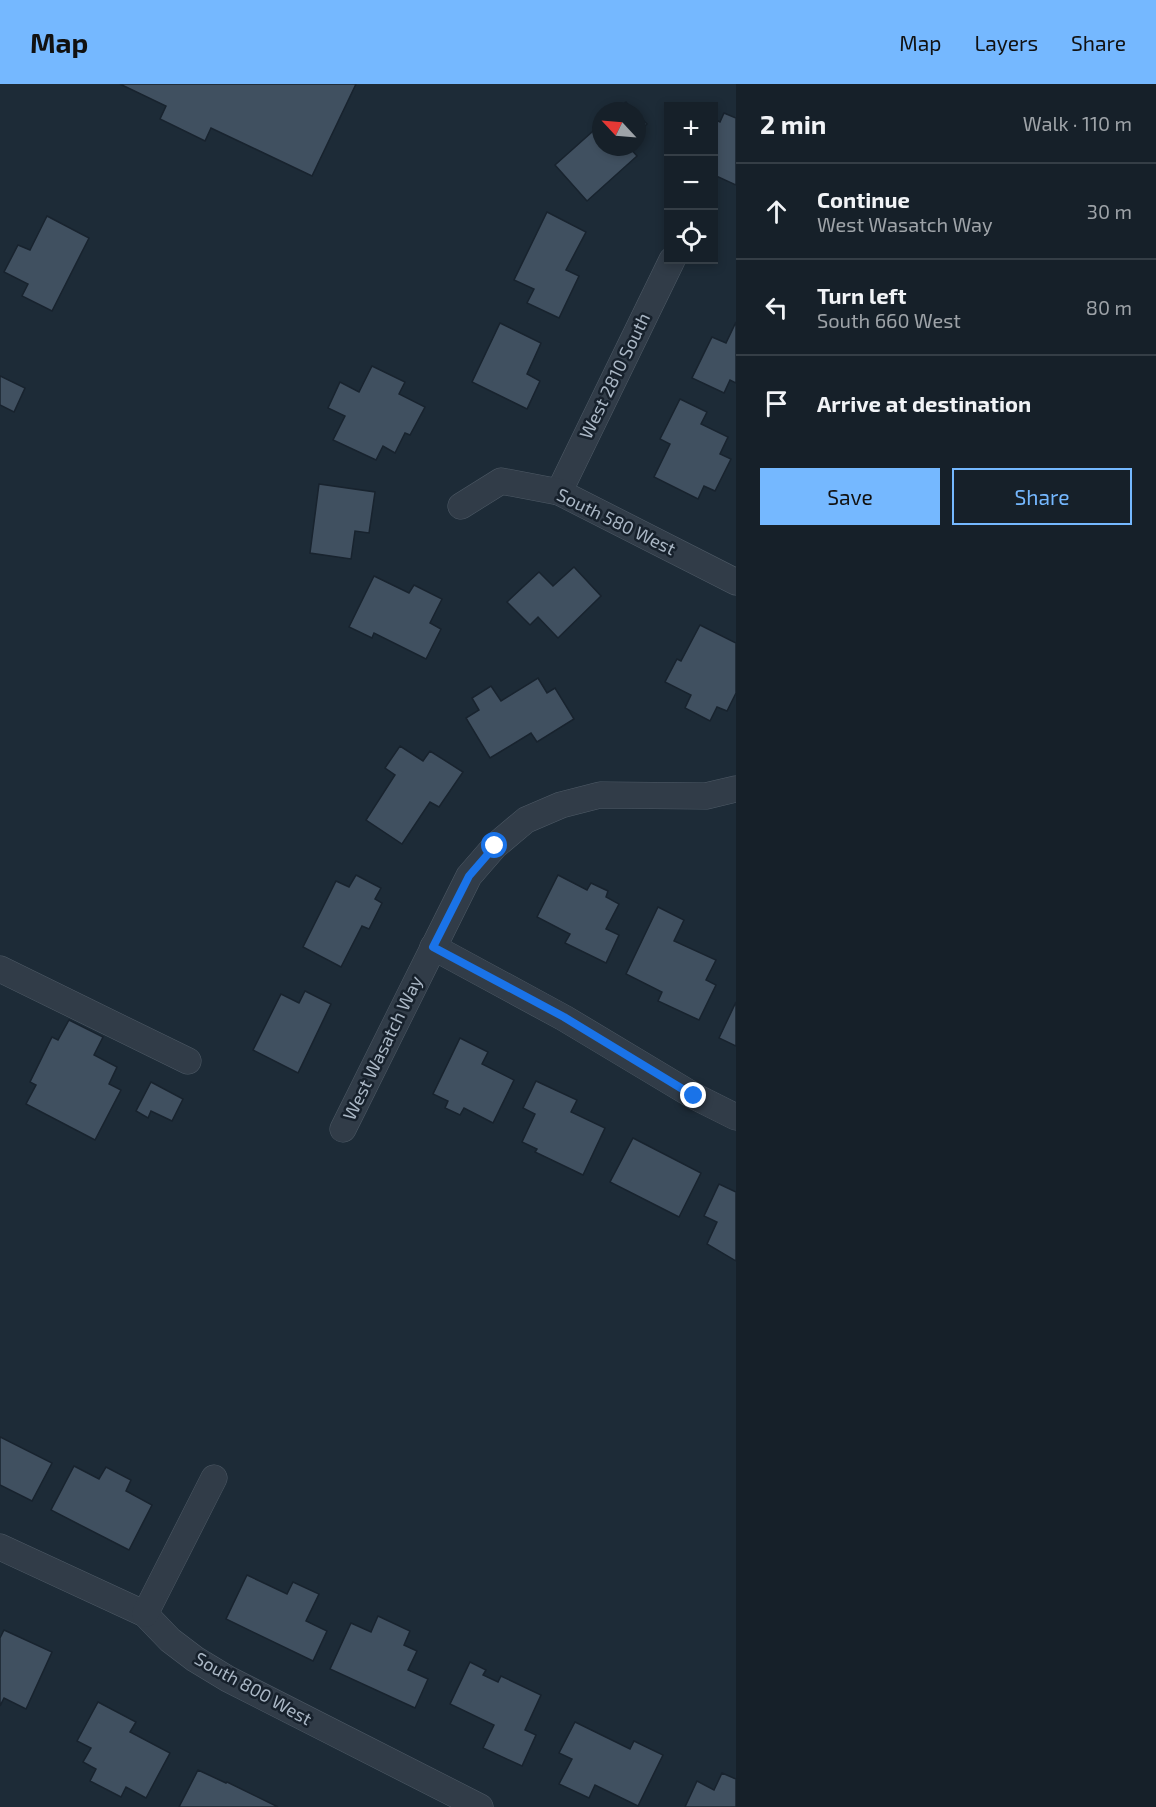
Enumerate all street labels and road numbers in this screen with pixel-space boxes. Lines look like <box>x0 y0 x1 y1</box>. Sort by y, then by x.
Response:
street label: West 2810 South <box>574 309 654 442</box>
street label: South 580 West <box>553 483 680 559</box>
street label: West Wasatch Way <box>338 971 427 1123</box>
street label: South 800 West <box>191 1647 316 1730</box>

